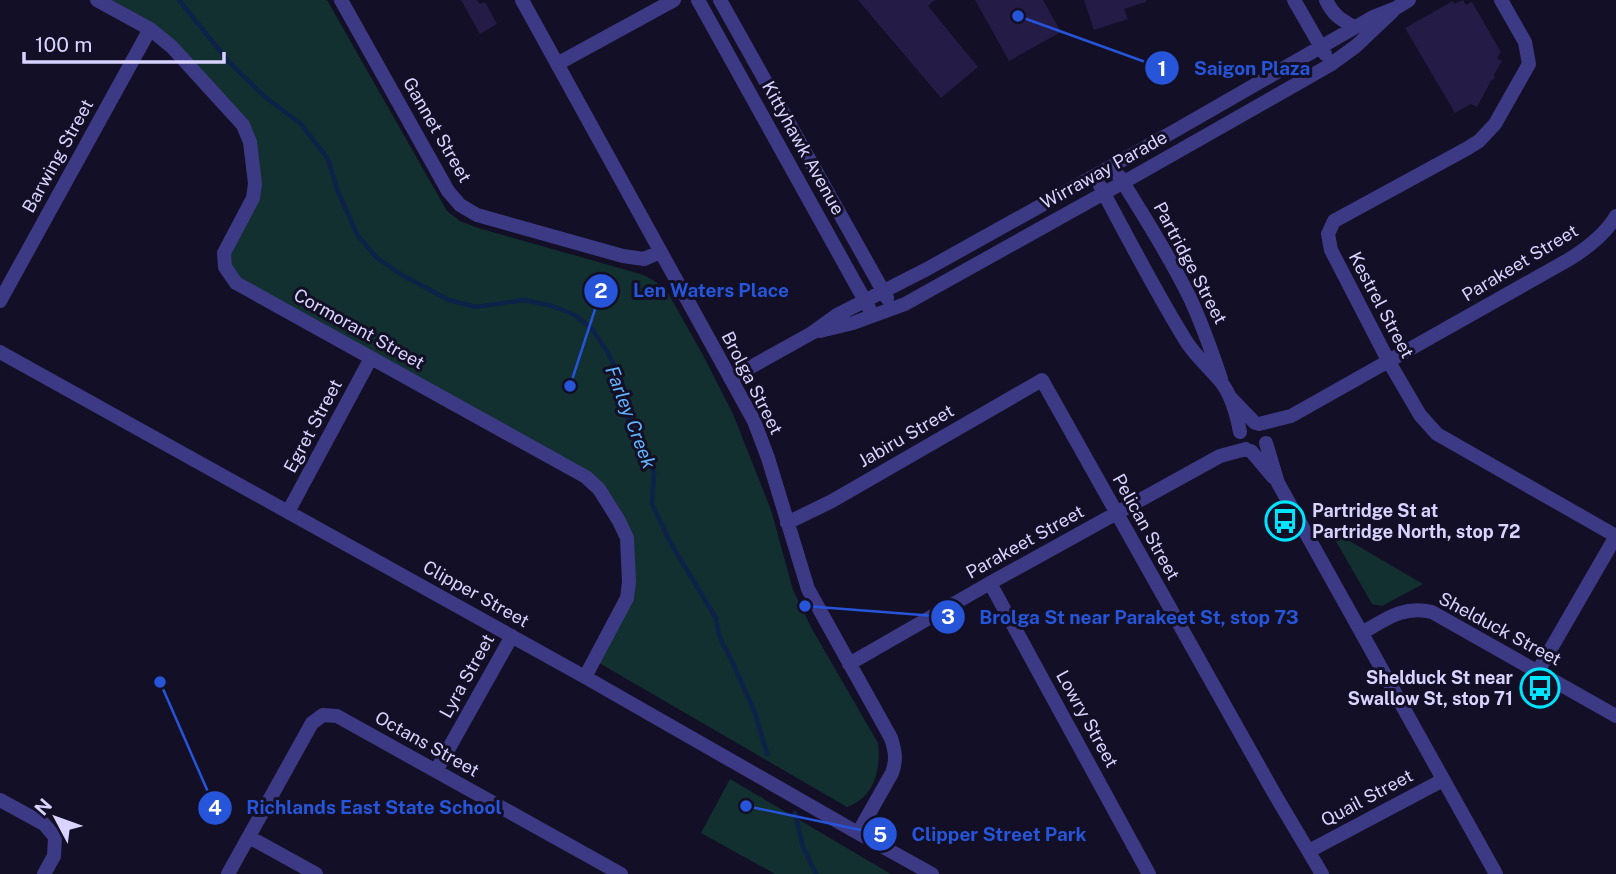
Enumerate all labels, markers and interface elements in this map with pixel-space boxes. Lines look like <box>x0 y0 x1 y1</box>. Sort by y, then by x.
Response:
scale bar <box>24 21 224 65</box>
text: 100 m <box>35 32 92 57</box>
callout: Saigon Plaza <box>1145 48 1324 88</box>
text: 1 <box>1158 56 1167 81</box>
text: Saigon Plaza <box>1194 57 1310 79</box>
street label: Gannet Street <box>399 74 476 186</box>
street label: Kittyhawk Avenue <box>758 77 849 218</box>
street label: Barwing Street <box>18 95 97 216</box>
street label: Wirraway Parade <box>1037 126 1171 213</box>
street label: Partridge Street <box>1149 198 1231 327</box>
street label: Parakeet Street <box>1458 220 1582 305</box>
street label: Kestrel Street <box>1345 248 1418 361</box>
callout: Len Waters Place <box>583 271 803 311</box>
text: 2 <box>594 278 608 303</box>
text: Len Waters Place <box>633 279 789 301</box>
street label: Cormorant Street <box>290 284 428 373</box>
street label: Brolga Street <box>718 328 787 438</box>
water label: Farley Creek <box>601 362 661 472</box>
street label: Egret Street <box>279 375 346 476</box>
street label: Jabiru Street <box>854 400 957 471</box>
street label: Pelican Street <box>1109 470 1184 584</box>
street label: Parakeet Street <box>962 500 1087 583</box>
bus stop icon: Partridge St at Partridge North, stop 72 <box>1264 500 1306 542</box>
place label: Partridge St at Partridge North, stop 72 <box>1312 500 1520 542</box>
street label: Clipper Street <box>420 556 533 631</box>
street label: Shelduck Street <box>1435 587 1565 670</box>
callout: Brolga St near Parakeet St, stop 73 <box>930 597 1313 637</box>
text: 3 <box>941 604 955 629</box>
text: Brolga St near Parakeet St, stop 73 <box>979 606 1299 628</box>
street label: Lyra Street <box>435 630 498 721</box>
street label: Lowry Street <box>1052 666 1123 771</box>
place label: Shelduck St near Swallow St, stop 71 <box>1347 667 1514 709</box>
bus stop icon: Shelduck St near Swallow St, stop 71 <box>1519 667 1561 709</box>
street label: Octans Street <box>372 706 483 781</box>
street label: Quail Street <box>1317 765 1416 831</box>
north arrow <box>21 783 91 853</box>
callout: Richlands East State School <box>198 788 516 828</box>
text: N <box>30 794 56 820</box>
text: 4 <box>208 795 222 820</box>
text: Richlands East State School <box>246 796 502 818</box>
callout: Clipper Street Park <box>862 814 1101 854</box>
text: 5 <box>873 822 887 847</box>
text: Clipper Street Park <box>911 823 1087 845</box>

